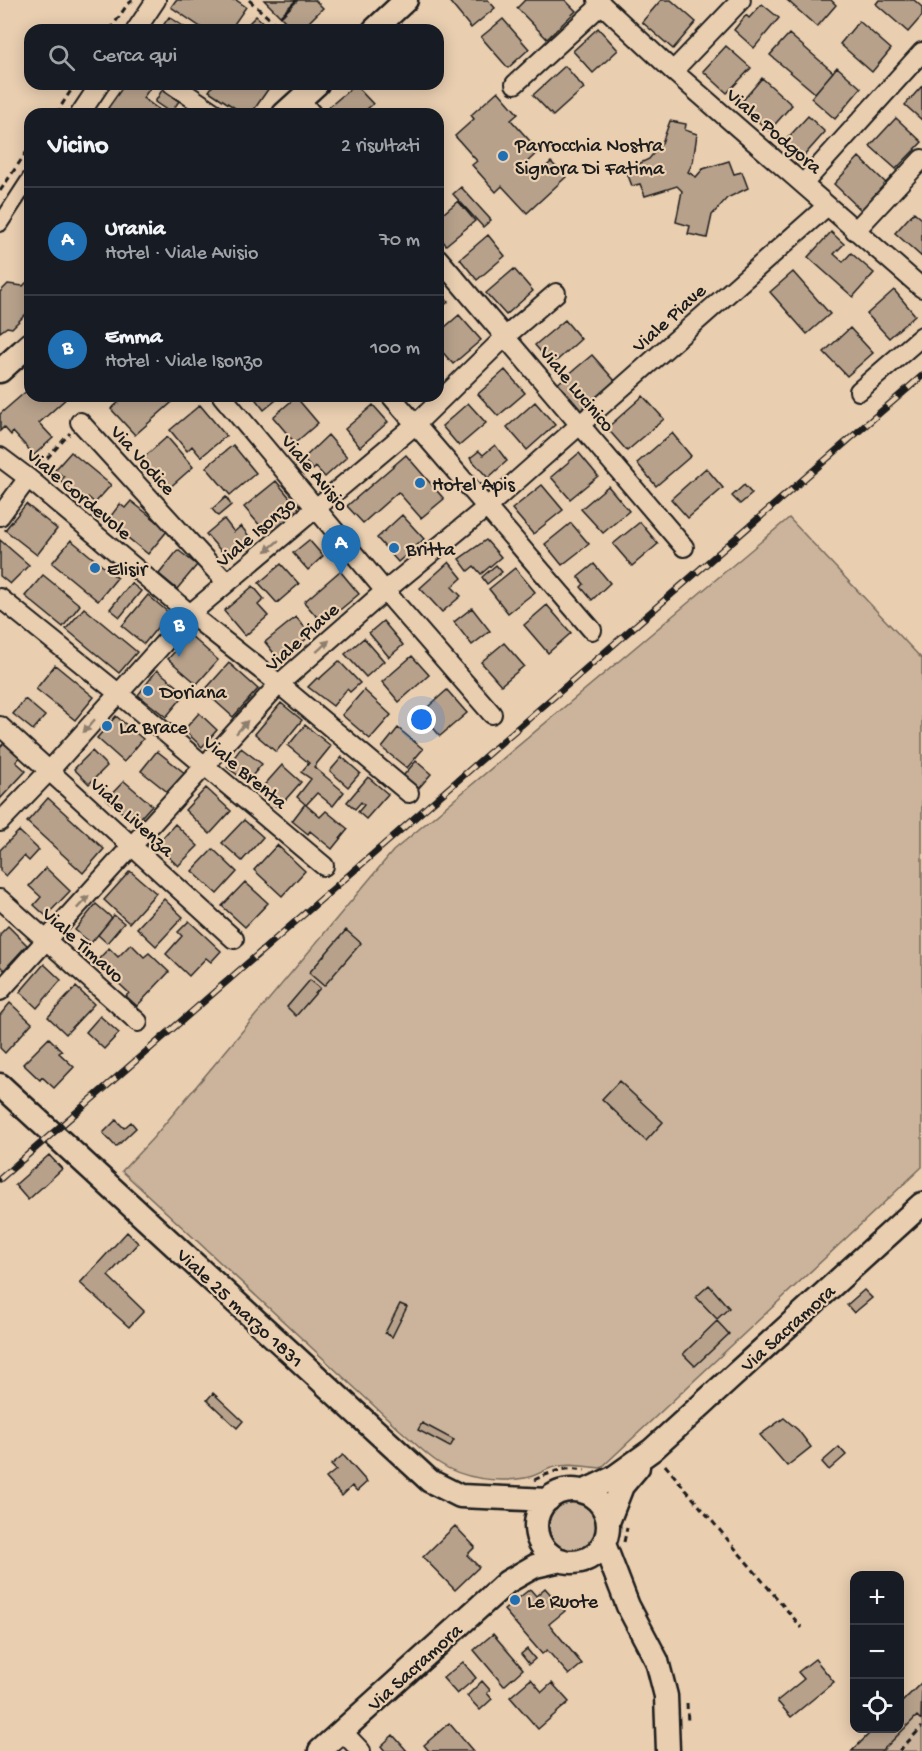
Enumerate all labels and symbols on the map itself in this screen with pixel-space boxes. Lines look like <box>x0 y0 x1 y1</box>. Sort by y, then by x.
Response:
street label: Viale Podgora <box>719 84 826 181</box>
place label: Parrocchia Nostra Signora Di Fatima <box>514 136 665 182</box>
marker: Parrocchia Nostra Signora Di Fatima <box>496 149 510 163</box>
street label: Viale Piave <box>628 280 713 359</box>
street label: Viale Lucinico <box>532 342 618 438</box>
street label: Via Vodice <box>103 421 179 501</box>
street label: Viale Avisio <box>274 430 352 517</box>
street label: Viale Cordevole <box>20 444 136 547</box>
place label: Hotel Apis <box>432 475 515 498</box>
marker: Hotel Apis <box>413 476 427 490</box>
street label: Viale Isonzo <box>212 494 302 574</box>
pin: A <box>322 526 360 575</box>
one-way arrow <box>264 539 280 552</box>
place label: Britta <box>405 540 456 563</box>
marker: Britta <box>387 541 401 555</box>
place label: Elisir <box>107 560 149 583</box>
marker: Elisir <box>88 561 102 575</box>
street label: Viale Piave <box>261 599 346 678</box>
pin: B <box>160 608 198 657</box>
one-way arrow <box>315 640 330 653</box>
place label: Doriana <box>158 683 227 706</box>
marker: Doriana <box>141 684 155 698</box>
your location <box>407 705 436 734</box>
one-way arrow <box>83 718 96 733</box>
place label: La Brace <box>119 718 188 741</box>
marker: La Brace <box>100 719 114 733</box>
one-way arrow <box>235 719 249 734</box>
street label: Viale Brenta <box>196 731 291 816</box>
street label: Viale Livenza <box>83 773 178 864</box>
one-way arrow <box>75 895 89 909</box>
street label: Viale Timavo <box>35 903 127 989</box>
street label: Viale 25 marzo 1831 <box>170 1244 307 1374</box>
street label: Via Sacramora <box>737 1281 842 1379</box>
place label: Le Ruote <box>527 1592 599 1615</box>
marker: Le Ruote <box>508 1593 522 1607</box>
street label: Via Sacramora <box>364 1620 469 1718</box>

